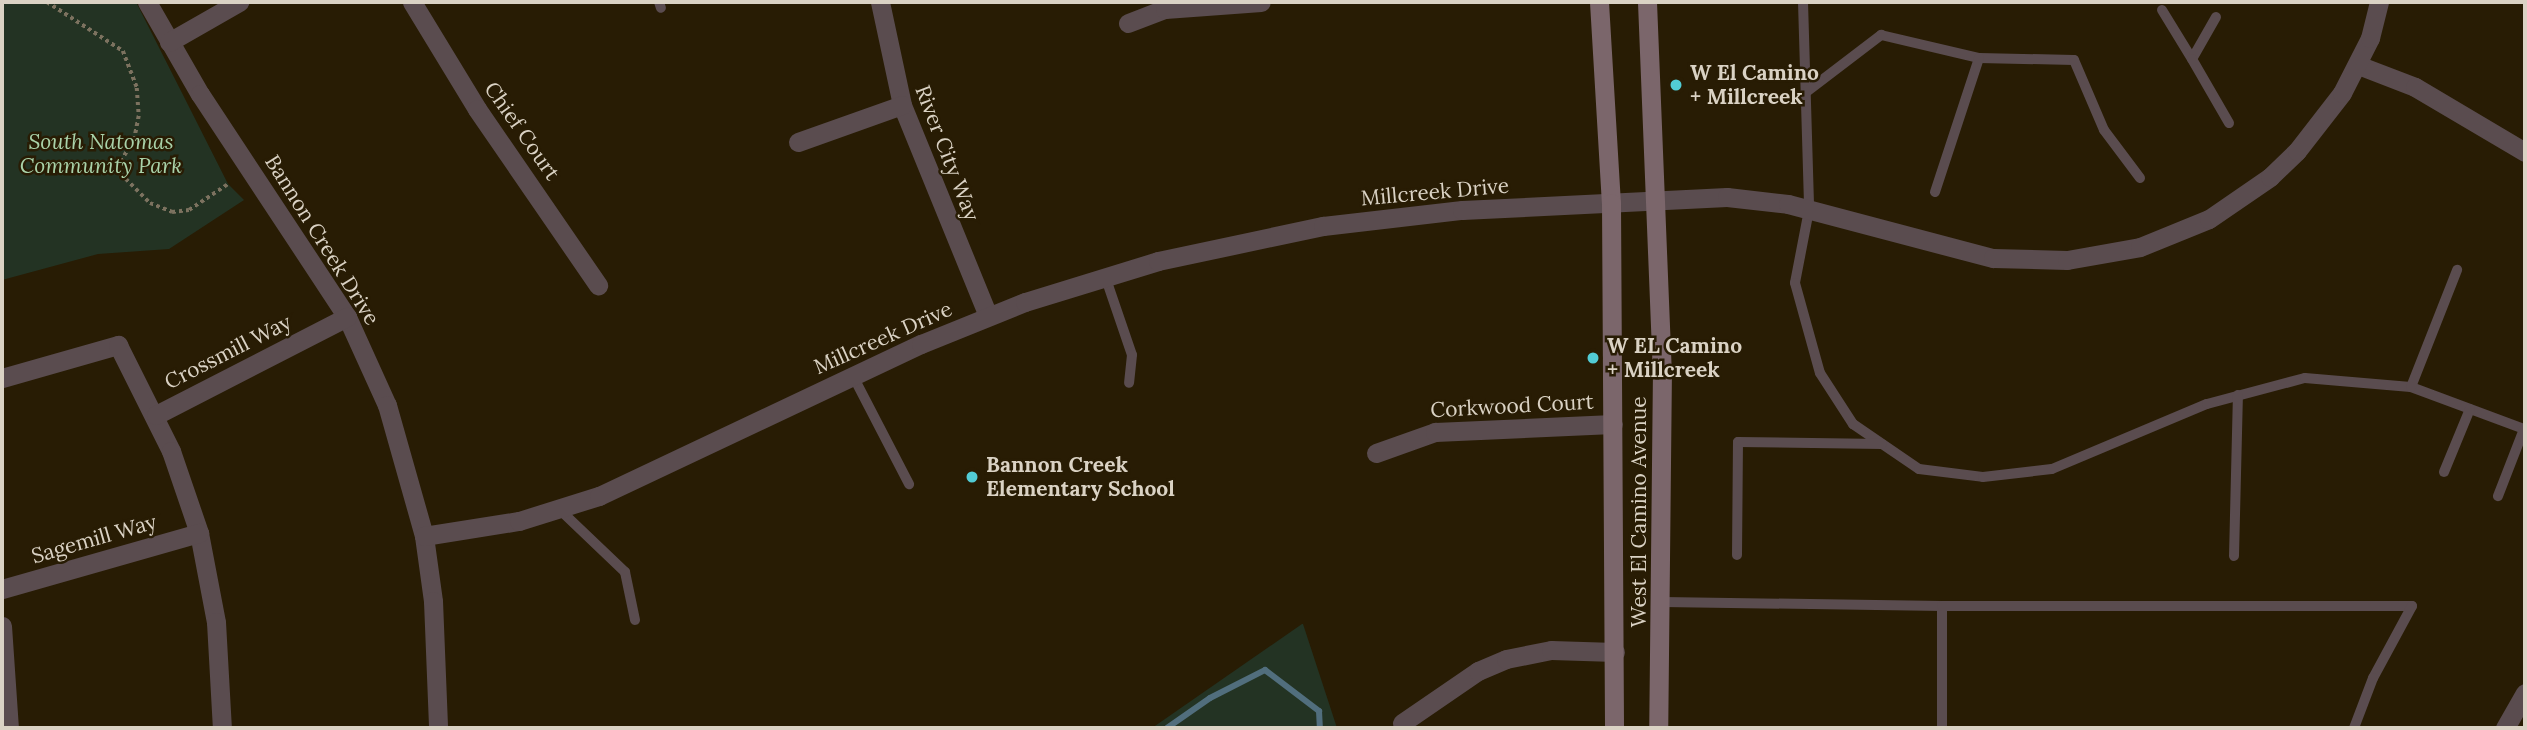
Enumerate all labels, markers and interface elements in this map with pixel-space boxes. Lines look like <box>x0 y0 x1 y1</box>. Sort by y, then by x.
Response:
place label: W El Camino + Millcreek <box>1690 60 1819 110</box>
street label: Chief Court <box>479 77 565 185</box>
marker: W El Camino + Millcreek <box>1668 77 1684 93</box>
street label: River City Way <box>910 82 984 224</box>
park label: South Natomas Community Park <box>20 129 182 179</box>
street label: Bannon Creek Drive <box>260 150 384 330</box>
street label: Millcreek Drive <box>1360 173 1510 211</box>
street label: Millcreek Drive <box>810 296 956 380</box>
street label: Crossmill Way <box>160 309 296 395</box>
place label: W EL Camino + Millcreek <box>1607 333 1742 383</box>
marker: W EL Camino + Millcreek <box>1585 350 1601 366</box>
street label: Corkwood Court <box>1430 389 1594 423</box>
street label: West El Camino Avenue <box>1626 396 1652 628</box>
place label: Bannon Creek Elementary School <box>986 452 1175 502</box>
marker: Bannon Creek Elementary School <box>964 469 980 485</box>
street label: Sagemill Way <box>29 509 159 569</box>

